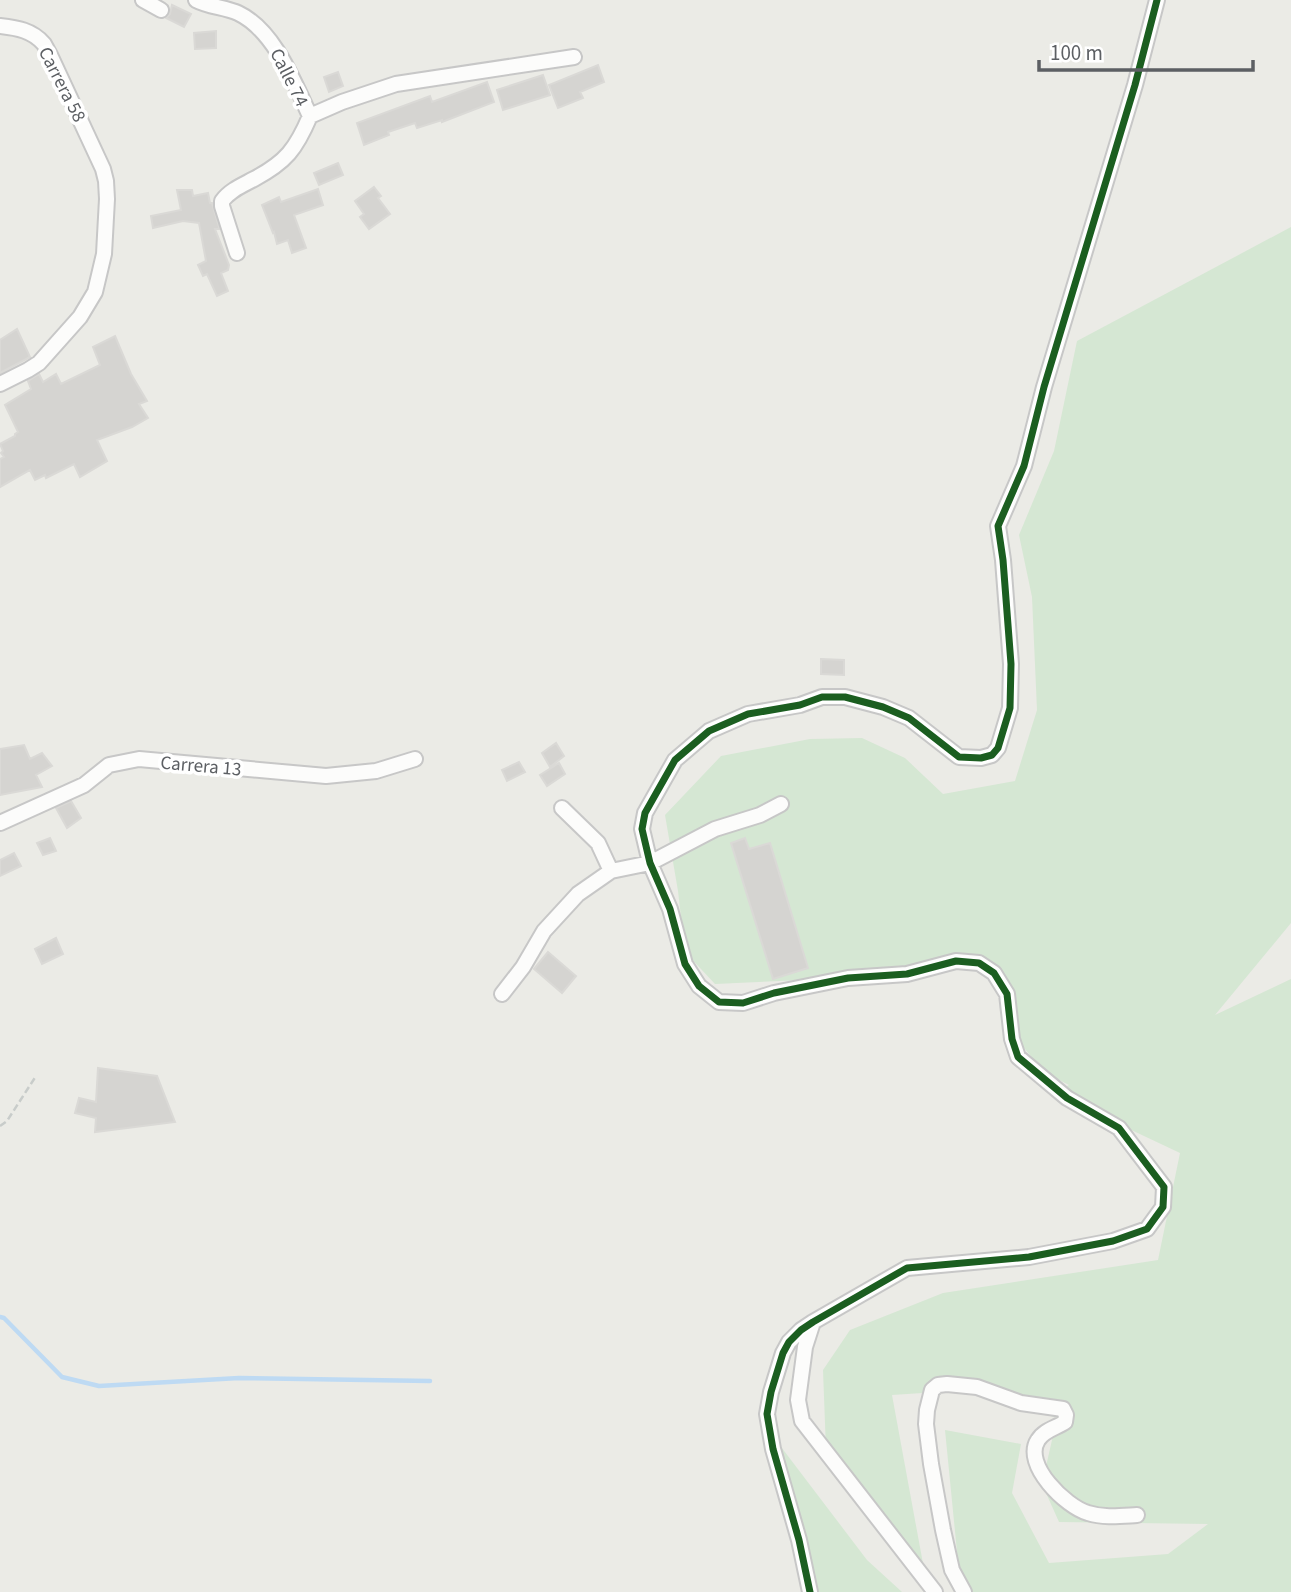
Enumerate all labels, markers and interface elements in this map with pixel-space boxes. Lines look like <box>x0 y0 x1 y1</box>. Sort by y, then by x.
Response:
scale bar <box>1039 28 1252 72</box>
text: 100 m <box>1050 38 1103 68</box>
street label: Carrera 58 <box>31 42 92 127</box>
street label: Calle 74 <box>263 44 315 112</box>
street label: Carrera 13 <box>159 750 243 783</box>

